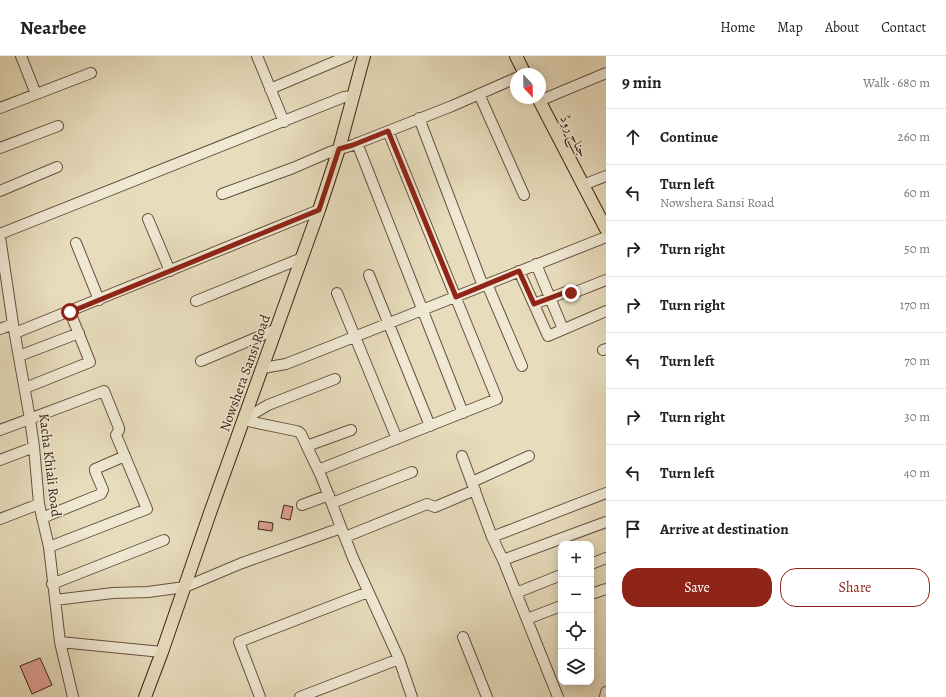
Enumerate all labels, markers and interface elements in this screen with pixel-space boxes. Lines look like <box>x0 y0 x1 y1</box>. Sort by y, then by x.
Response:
text: Nearbee <box>20 15 86 41</box>
text: Home <box>720 18 755 37</box>
text: Map <box>777 18 803 37</box>
text: About <box>825 18 859 37</box>
text: Contact <box>881 18 926 37</box>
north arrow <box>510 68 546 104</box>
text: 9 min <box>622 71 662 94</box>
text: Walk · 680 m <box>863 74 930 91</box>
street label: جناح روڈ <box>553 112 593 162</box>
icon: ahead <box>622 126 644 148</box>
text: Continue <box>660 127 718 147</box>
text: 260 m <box>897 128 930 145</box>
text: Turn left <box>660 174 715 194</box>
icon: left <box>622 182 644 204</box>
text: 60 m <box>904 184 930 201</box>
text: Nowshera Sansi Road <box>660 194 774 211</box>
icon: right <box>622 238 644 260</box>
text: Turn right <box>660 239 725 259</box>
text: 50 m <box>904 240 930 257</box>
route end <box>562 284 580 302</box>
icon: right <box>622 294 644 316</box>
text: Turn right <box>660 295 725 315</box>
text: 170 m <box>900 296 930 313</box>
route start <box>61 303 79 321</box>
street label: Nowshera Sansi Road <box>215 311 275 434</box>
icon: left <box>622 350 644 372</box>
text: Turn left <box>660 351 715 371</box>
text: 70 m <box>904 352 930 369</box>
icon: right <box>622 406 644 428</box>
text: Turn right <box>660 407 725 427</box>
text: 30 m <box>904 408 930 425</box>
street label: Kacha Khiali Road <box>34 412 66 518</box>
icon: left <box>622 462 644 484</box>
text: Turn left <box>660 463 715 483</box>
text: 40 m <box>904 464 930 481</box>
icon: arrive <box>622 518 644 540</box>
text: Arrive at destination <box>660 519 789 539</box>
map controls <box>558 541 594 685</box>
button: + <box>558 541 594 577</box>
button: Save <box>622 568 772 607</box>
button: Share <box>780 568 930 607</box>
button: − <box>558 577 594 613</box>
button: locate <box>558 613 594 649</box>
button: layers <box>558 649 594 685</box>

